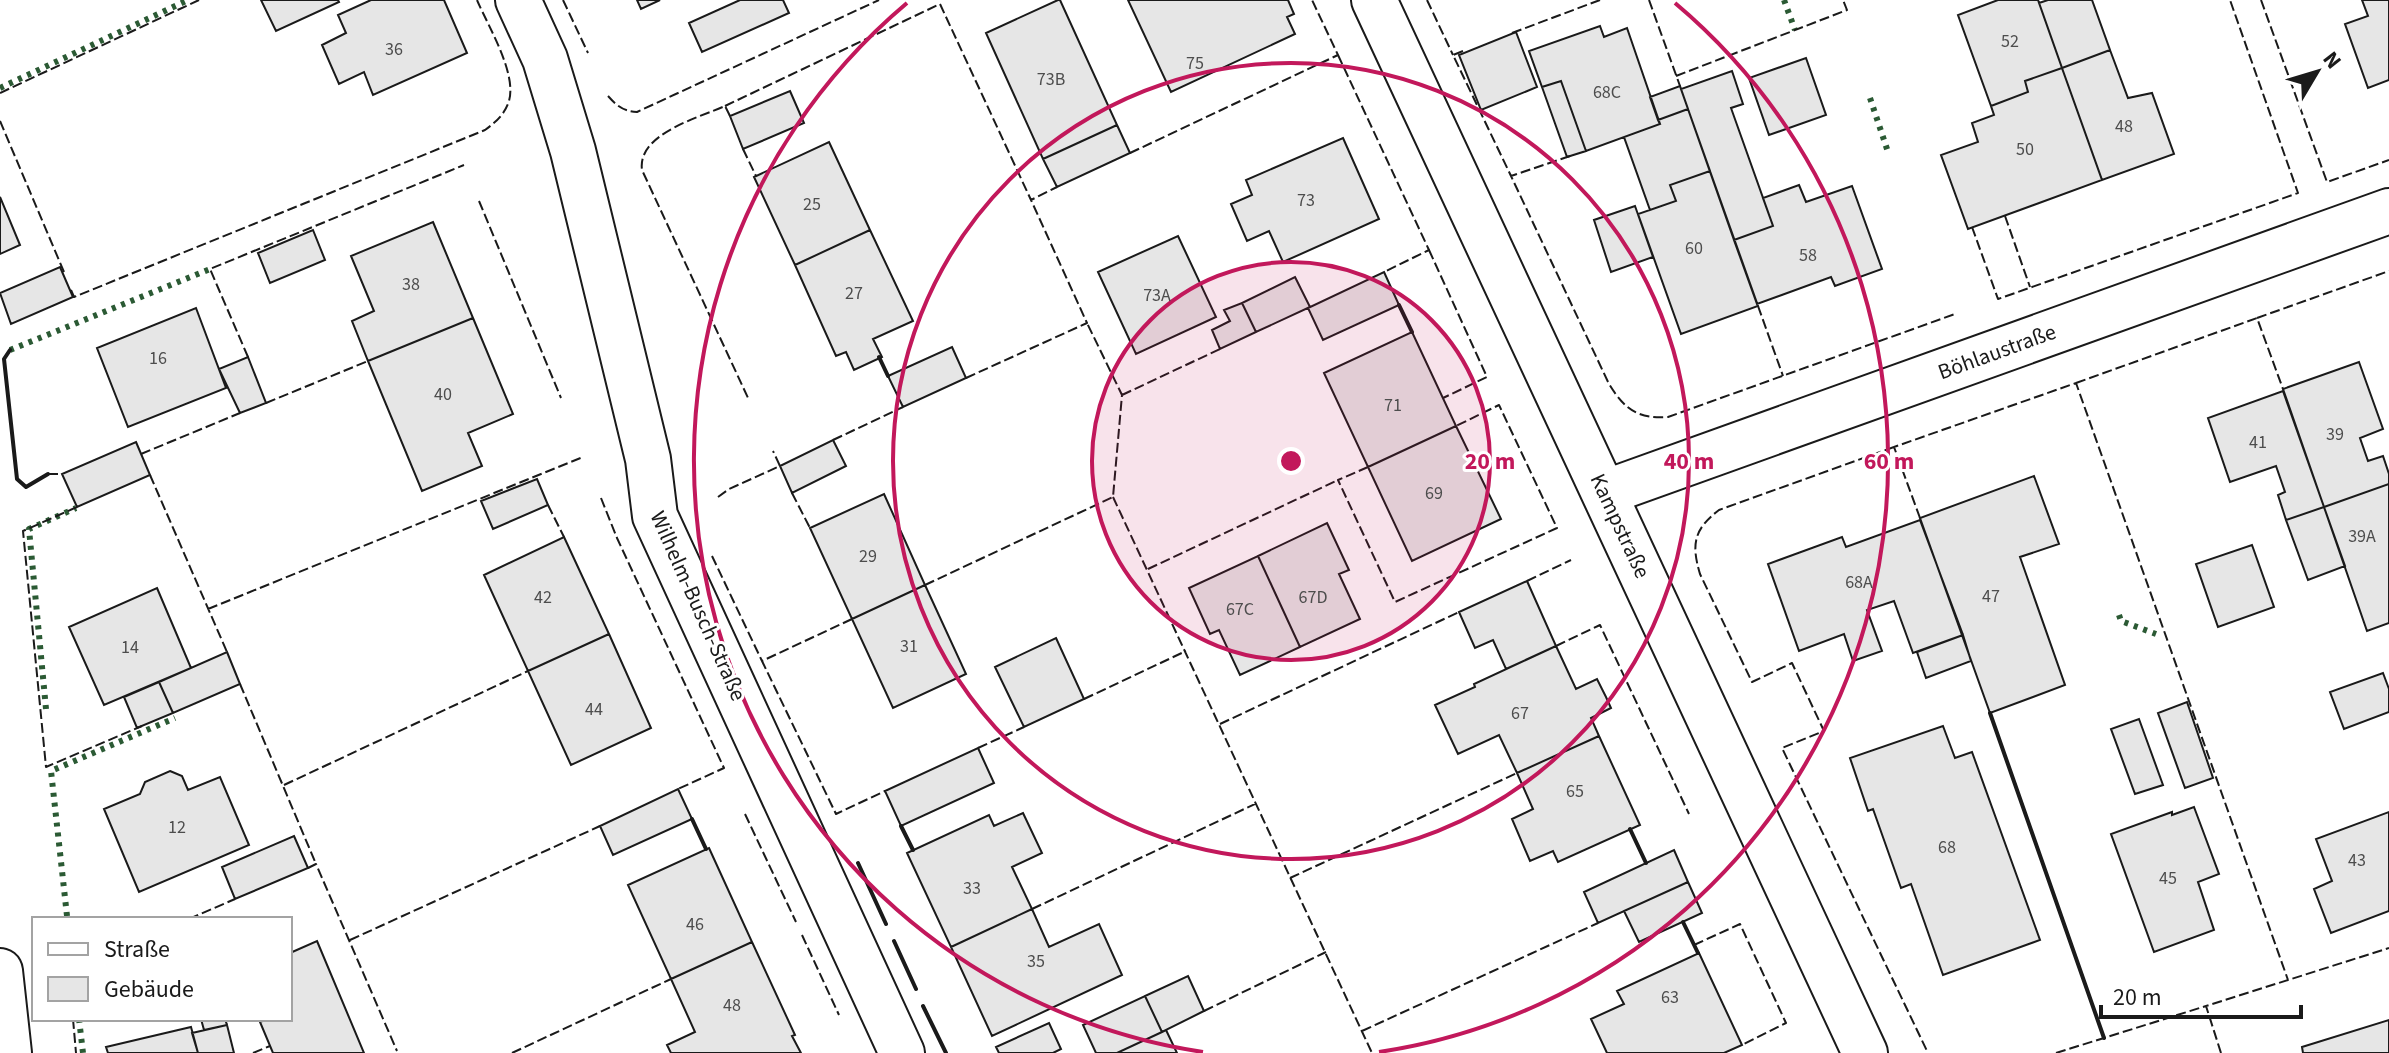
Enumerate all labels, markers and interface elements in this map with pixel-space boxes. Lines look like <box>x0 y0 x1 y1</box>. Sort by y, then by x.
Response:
house number: 52 <box>2001 29 2019 54</box>
north arrow <box>2277 32 2357 112</box>
house number: 36 <box>385 37 403 62</box>
text: N <box>2315 45 2349 76</box>
house number: 75 <box>1186 51 1204 76</box>
house number: 73B <box>1037 67 1065 92</box>
house number: 68C <box>1593 80 1621 105</box>
house number: 48 <box>2115 114 2133 139</box>
house number: 50 <box>2016 137 2034 162</box>
house number: 73 <box>1297 188 1315 213</box>
house number: 25 <box>803 192 821 217</box>
house number: 60 <box>1685 236 1703 261</box>
house number: 58 <box>1799 243 1817 268</box>
house number: 38 <box>402 272 420 297</box>
house number: 27 <box>845 281 863 306</box>
house number: 73A <box>1143 283 1171 308</box>
street label: Böhlaustraße <box>1934 316 2061 388</box>
house number: 16 <box>149 346 167 371</box>
house number: 40 <box>434 382 452 407</box>
house number: 71 <box>1384 393 1402 418</box>
house number: 39 <box>2326 422 2344 447</box>
house number: 41 <box>2249 430 2267 455</box>
text: 20 m <box>1465 444 1515 479</box>
text: 40 m <box>1664 444 1714 479</box>
text: 60 m <box>1864 444 1914 479</box>
centre of rings <box>1277 447 1305 475</box>
street label: Kampstraße <box>1582 468 1658 584</box>
house number: 69 <box>1425 481 1443 506</box>
street label: Wilhelm-Busch-Straße <box>642 506 754 706</box>
house number: 39A <box>2348 524 2376 549</box>
house number: 29 <box>859 544 877 569</box>
house number: 68A <box>1845 570 1873 595</box>
house number: 47 <box>1982 584 2000 609</box>
house number: 42 <box>534 585 552 610</box>
house number: 67D <box>1299 585 1327 610</box>
house number: 67C <box>1226 597 1254 622</box>
house number: 31 <box>900 634 918 659</box>
house number: 14 <box>121 635 139 660</box>
house number: 44 <box>585 697 603 722</box>
house number: 67 <box>1511 701 1529 726</box>
house number: 65 <box>1566 779 1584 804</box>
house number: 12 <box>168 815 186 840</box>
house number: 68 <box>1938 835 1956 860</box>
house number: 43 <box>2348 848 2366 873</box>
house number: 45 <box>2159 866 2177 891</box>
house number: 33 <box>963 876 981 901</box>
house number: 46 <box>686 912 704 937</box>
legend <box>32 917 292 1021</box>
text: Straße <box>104 932 170 967</box>
house number: 35 <box>1027 949 1045 974</box>
scale bar <box>2101 969 2301 1019</box>
text: Gebäude <box>104 972 194 1007</box>
text: 20 m <box>2113 980 2162 1015</box>
house number: 63 <box>1661 985 1679 1010</box>
house number: 48 <box>723 993 741 1018</box>

